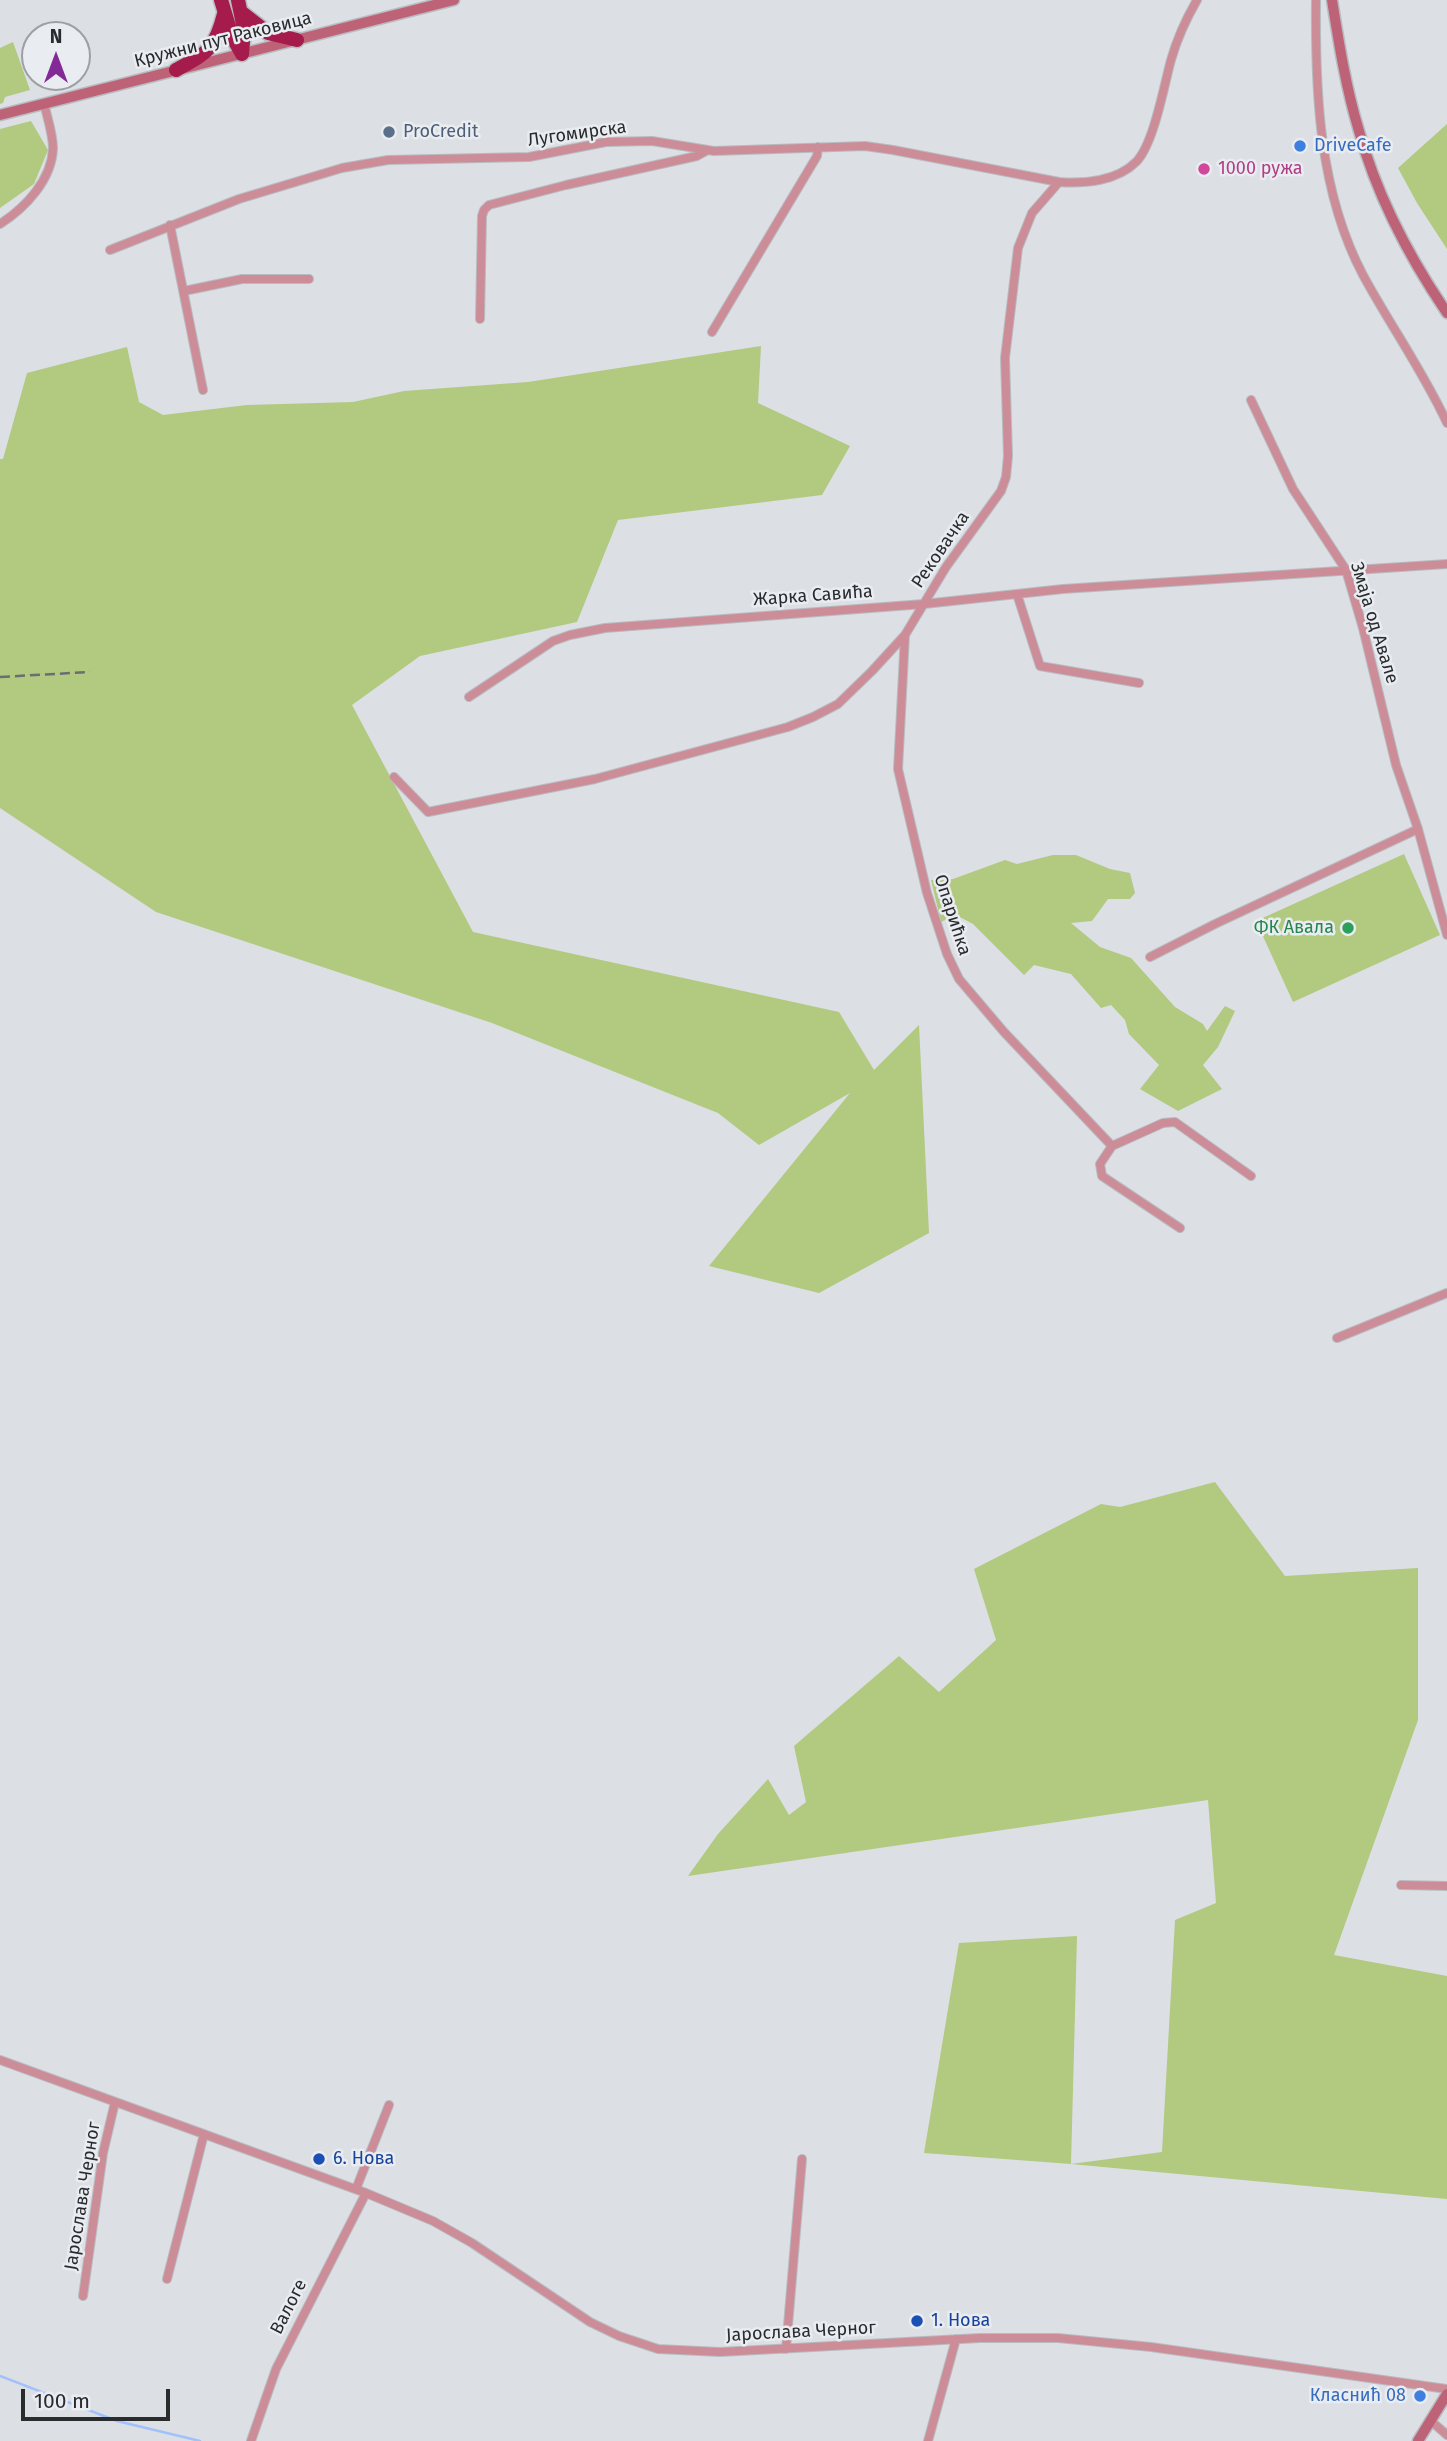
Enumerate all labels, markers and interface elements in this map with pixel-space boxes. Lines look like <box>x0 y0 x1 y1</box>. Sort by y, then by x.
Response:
street label: Кружни пут Раковица <box>132 8 314 72</box>
north arrow <box>21 21 91 91</box>
text: N <box>50 25 62 48</box>
street label: Лугомирска <box>526 116 628 152</box>
place label: ProCredit <box>403 121 478 143</box>
marker: ProCredit <box>381 124 397 140</box>
place label: DriveCafe <box>1314 135 1392 157</box>
marker: DriveCafe <box>1292 138 1308 154</box>
place label: 1000 ружа <box>1218 158 1303 180</box>
marker: 1000 ружа <box>1196 161 1212 177</box>
street label: Рековачка <box>907 507 975 593</box>
street label: Змаја од Авале <box>1345 560 1403 686</box>
street label: Жарка Савића <box>752 581 874 611</box>
street label: Опарићка <box>929 872 975 958</box>
place label: ФК Авала <box>1254 917 1334 939</box>
marker: ФК Авала <box>1340 920 1356 936</box>
street label: Јарослава Черног <box>61 2120 105 2272</box>
place label: 6. Нова <box>333 2148 394 2170</box>
marker: 6. Нова <box>311 2151 327 2167</box>
street label: Валоге <box>266 2276 312 2338</box>
place label: 1. Нова <box>931 2310 990 2332</box>
marker: 1. Нова <box>909 2313 925 2329</box>
street label: Јарослава Черног <box>725 2317 877 2347</box>
scale bar <box>24 2374 173 2418</box>
place label: Класнић 08 <box>1310 2385 1406 2407</box>
text: 100 m <box>34 2388 90 2414</box>
marker: Класнић 08 <box>1412 2388 1428 2404</box>

